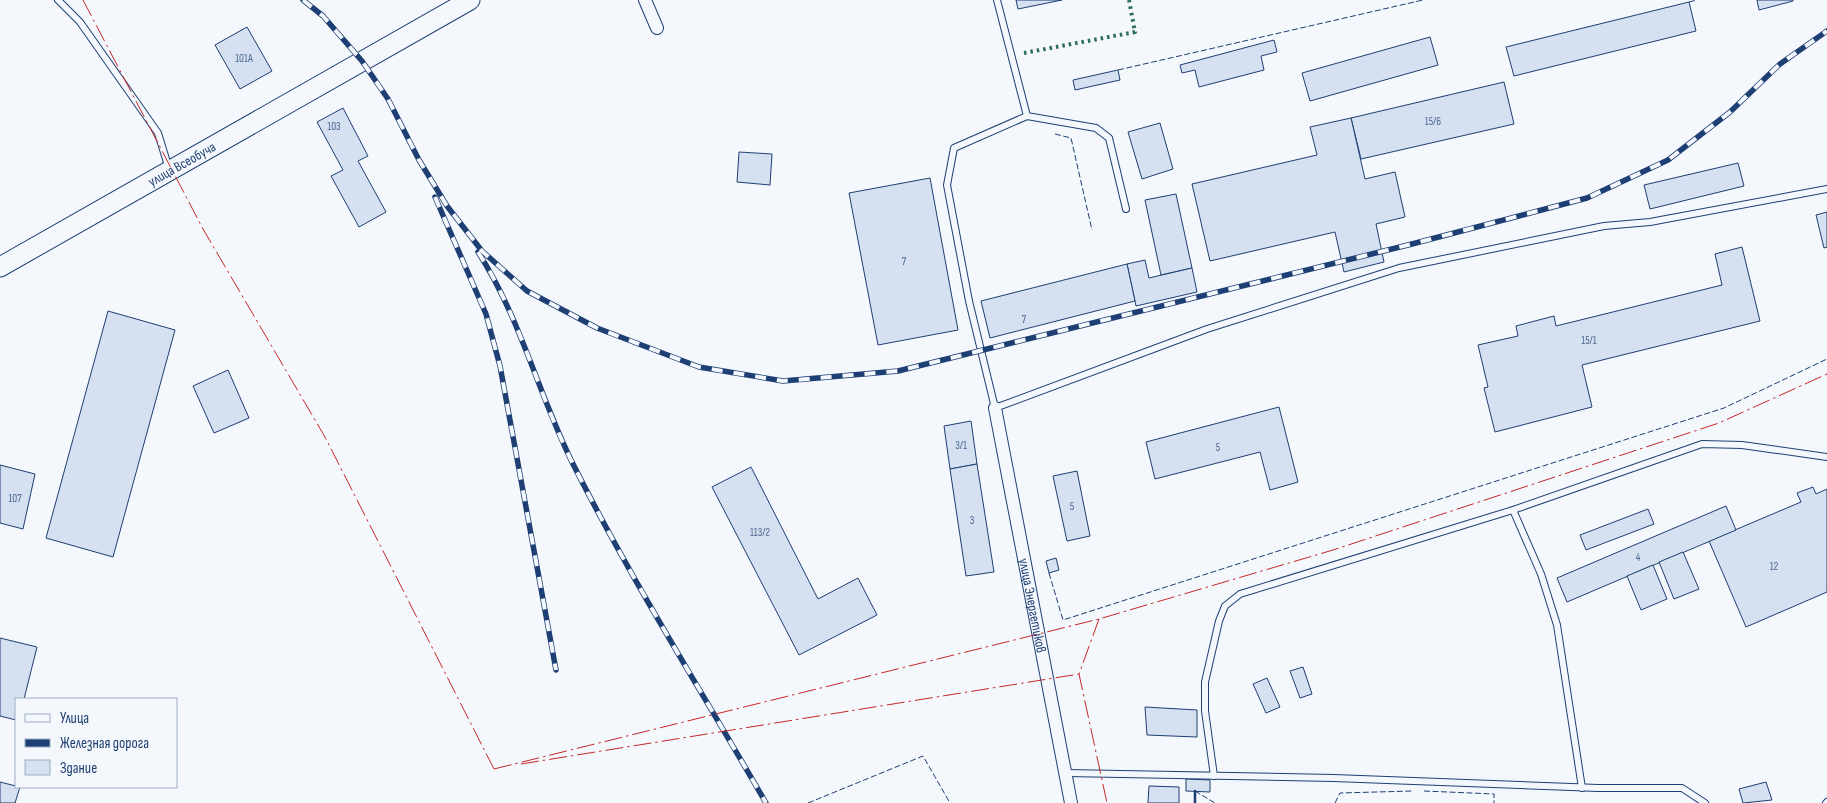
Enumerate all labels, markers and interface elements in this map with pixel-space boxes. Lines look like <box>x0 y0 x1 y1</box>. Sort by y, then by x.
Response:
house number: 101А <box>235 52 253 65</box>
house number: 15/6 <box>1425 115 1441 128</box>
house number: 103 <box>327 120 341 133</box>
street label: улица Всеобуча <box>145 138 219 190</box>
house number: 7 <box>902 255 907 268</box>
house number: 7 <box>1022 313 1027 326</box>
house number: 15/1 <box>1581 334 1597 347</box>
house number: 3/1 <box>955 439 967 452</box>
house number: 5 <box>1216 441 1220 454</box>
house number: 107 <box>8 492 22 505</box>
house number: 5 <box>1070 500 1074 513</box>
house number: 3 <box>970 514 975 527</box>
house number: 113/2 <box>750 526 770 539</box>
house number: 4 <box>1636 551 1641 564</box>
street label: улица Энергетиков <box>1015 557 1050 654</box>
house number: 12 <box>1770 560 1779 573</box>
legend <box>15 698 178 788</box>
text: Улица <box>60 709 89 728</box>
text: Железная дорога <box>60 734 149 753</box>
text: Здание <box>60 759 97 778</box>

